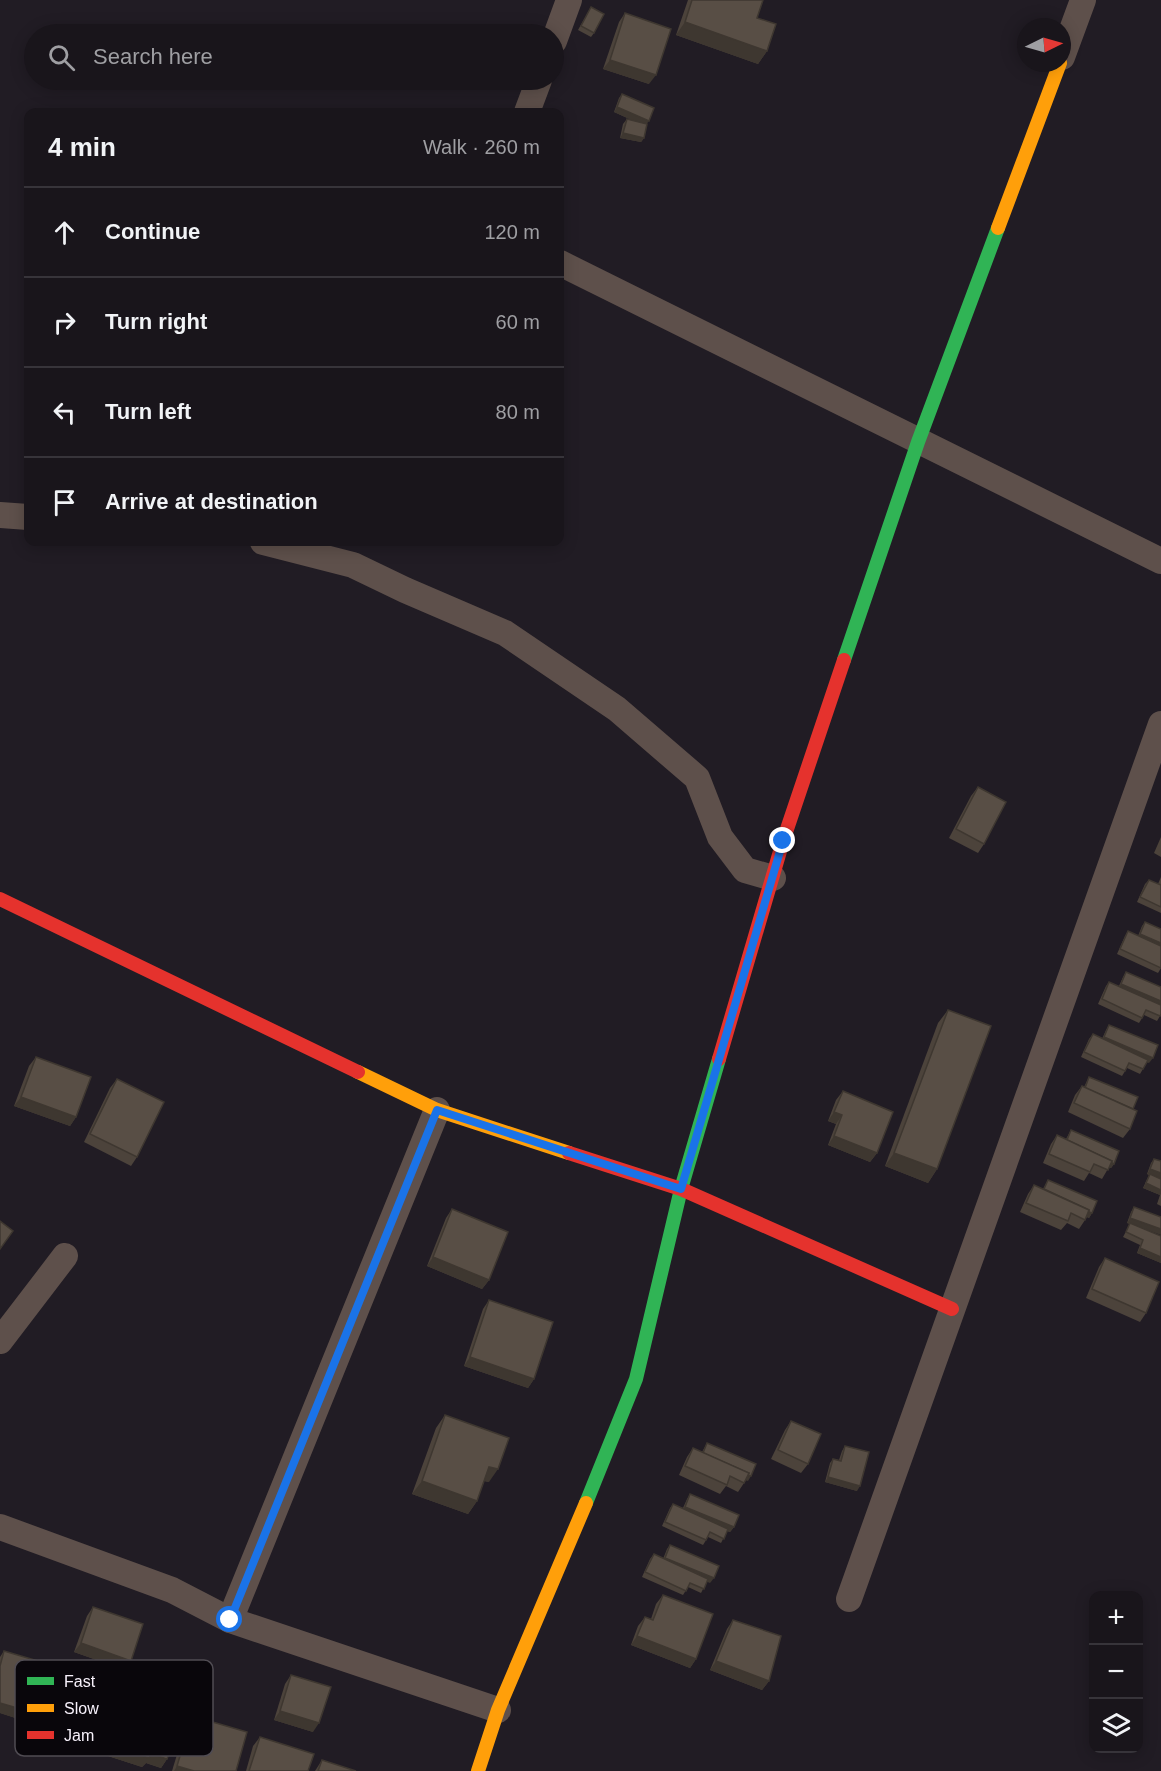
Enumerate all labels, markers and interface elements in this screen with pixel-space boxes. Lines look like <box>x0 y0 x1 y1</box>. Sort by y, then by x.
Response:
north arrow <box>1017 18 1071 72</box>
search box <box>24 24 564 90</box>
icon: search <box>45 41 78 74</box>
text: Search here <box>93 44 213 69</box>
text: 4 min <box>48 132 116 162</box>
text: Walk · 260 m <box>423 136 540 158</box>
icon: ahead <box>48 216 81 249</box>
text: Continue <box>105 219 200 244</box>
text: 120 m <box>484 221 540 243</box>
icon: right <box>48 306 81 339</box>
text: Turn right <box>105 309 207 334</box>
text: 60 m <box>496 311 540 333</box>
icon: left <box>48 396 81 429</box>
text: Turn left <box>105 399 191 424</box>
text: 80 m <box>496 401 540 423</box>
icon: arrive <box>48 486 81 519</box>
text: Arrive at destination <box>105 489 318 514</box>
route end <box>769 827 795 853</box>
map controls <box>1089 1591 1143 1753</box>
button: + <box>1089 1591 1143 1645</box>
route start <box>216 1606 242 1632</box>
button: − <box>1089 1645 1143 1699</box>
legend <box>15 1660 213 1756</box>
text: Fast <box>64 1673 96 1690</box>
button: layers <box>1089 1699 1143 1753</box>
text: Slow <box>64 1700 99 1717</box>
text: Jam <box>64 1727 94 1744</box>

